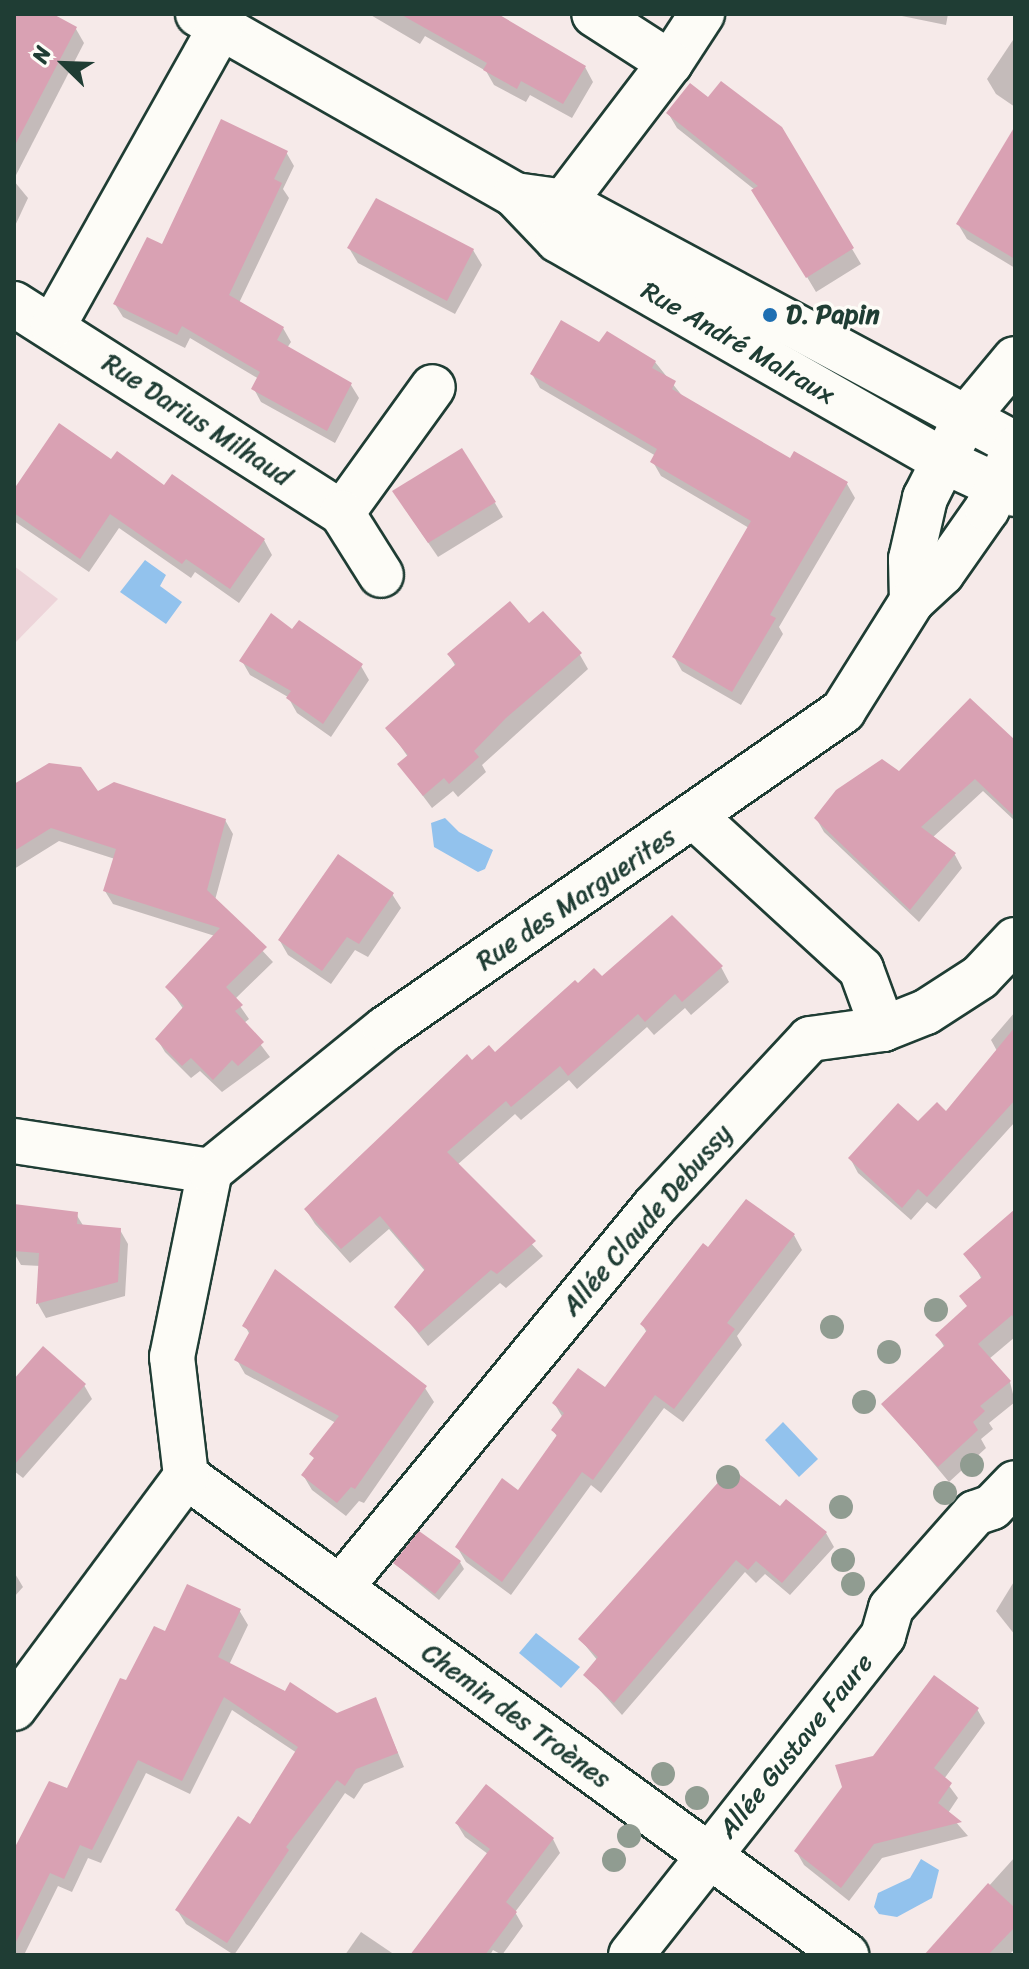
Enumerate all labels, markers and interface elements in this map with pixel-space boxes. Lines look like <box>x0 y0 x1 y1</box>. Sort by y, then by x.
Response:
north arrow <box>24 24 104 104</box>
text: N <box>21 40 62 69</box>
street label: Rue André Malraux <box>636 275 840 411</box>
place label: D. Papin <box>786 299 880 331</box>
marker: D. Papin <box>761 306 779 324</box>
street label: Rue Darius Milhaud <box>97 347 297 493</box>
street label: Rue des Marguerites <box>470 820 682 978</box>
street label: Allée Claude Debussy <box>556 1118 738 1322</box>
street label: Chemin des Troènes <box>416 1637 616 1795</box>
street label: Allée Gustave Faure <box>712 1648 880 1844</box>

